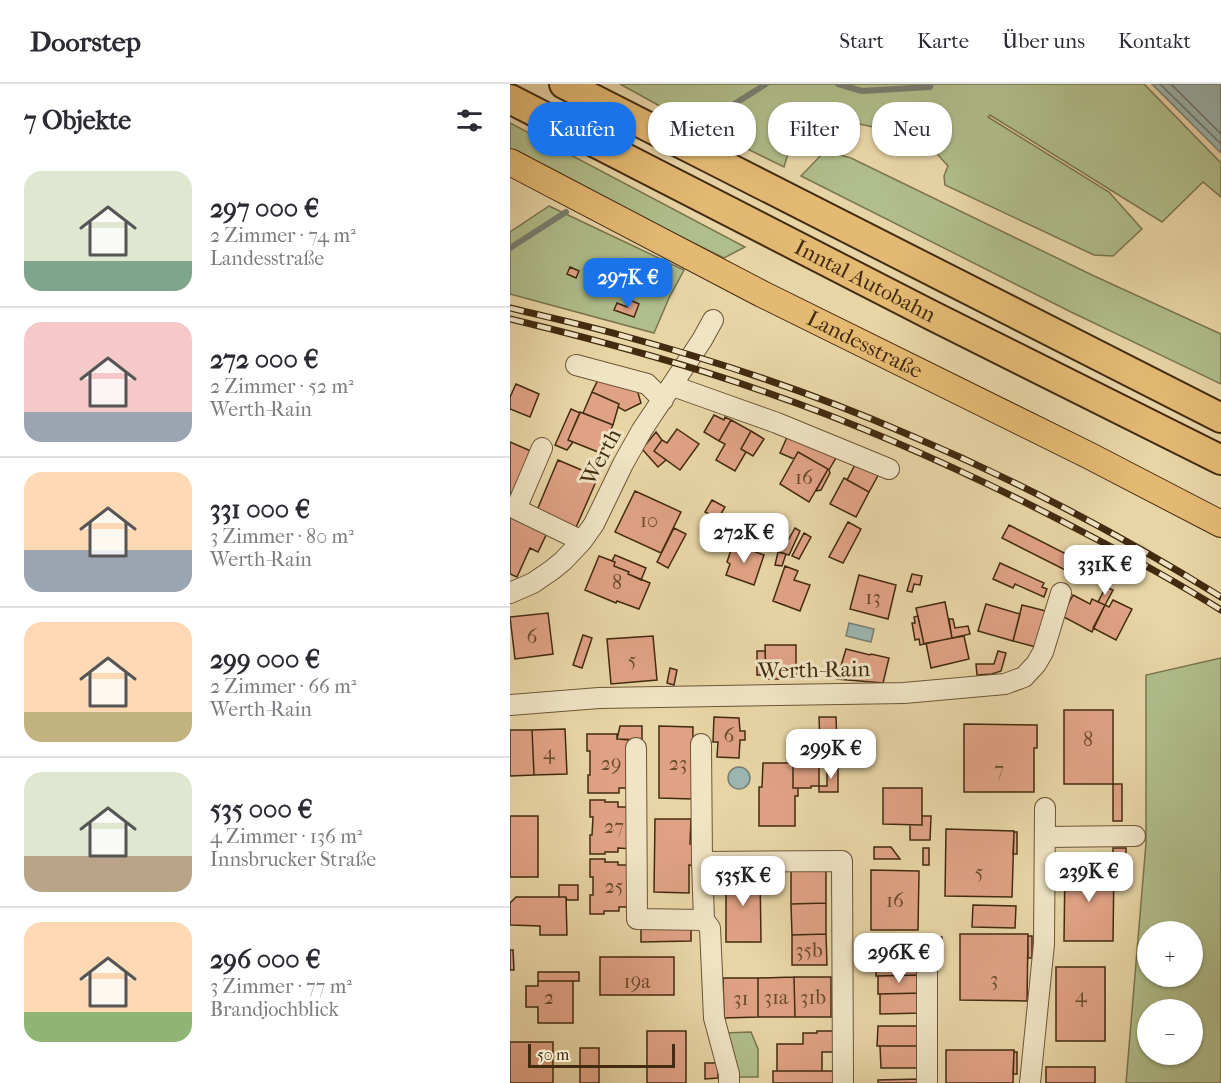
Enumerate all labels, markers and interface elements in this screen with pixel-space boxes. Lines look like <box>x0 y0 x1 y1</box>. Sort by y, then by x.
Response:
text: Doorstep <box>30 25 141 58</box>
text: Start <box>839 29 884 53</box>
text: Karte <box>917 29 969 53</box>
text: Über uns <box>1002 29 1085 53</box>
text: Kontakt <box>1118 29 1191 53</box>
chip: Kaufen <box>528 102 636 156</box>
chip: Mieten <box>648 102 756 156</box>
chip: Filter <box>768 102 860 156</box>
chip: Neu <box>872 102 952 156</box>
icon: filters <box>453 104 486 137</box>
text: 7 Objekte <box>24 105 131 136</box>
text: 297 000 € <box>210 193 319 224</box>
icon: home <box>72 195 144 267</box>
text: 2 Zimmer · 74 m² <box>210 224 356 247</box>
street label: Inntal Autobahn <box>790 234 940 328</box>
text: Landesstraße <box>210 247 324 270</box>
pin: 297K € <box>579 258 677 309</box>
text: 297K € <box>597 266 659 289</box>
street label: Landesstraße <box>803 305 927 384</box>
text: 272 000 € <box>210 344 319 375</box>
icon: home <box>72 346 144 418</box>
text: 2 Zimmer · 52 m² <box>210 375 354 398</box>
text: Werth-Rain <box>210 398 312 421</box>
street label: Werth <box>575 424 627 491</box>
house number: 16 <box>795 466 813 489</box>
text: 331 000 € <box>210 494 310 525</box>
icon: home <box>72 496 144 568</box>
house number: 10 <box>640 509 658 532</box>
pin: 272K € <box>695 513 793 564</box>
text: 272K € <box>714 521 774 544</box>
text: 3 Zimmer · 80 m² <box>210 525 354 548</box>
pin: 331K € <box>1056 545 1154 596</box>
text: Werth-Rain <box>210 548 312 571</box>
text: 331K € <box>1078 553 1132 576</box>
house number: 8 <box>612 571 622 594</box>
house number: 13 <box>865 586 881 609</box>
house number: 6 <box>527 625 538 648</box>
text: 299 000 € <box>210 644 320 675</box>
icon: home <box>72 646 144 718</box>
house number: 5 <box>628 649 636 672</box>
street label: Werth-Rain <box>757 656 871 684</box>
text: 2 Zimmer · 66 m² <box>210 675 356 698</box>
text: Werth-Rain <box>210 698 312 721</box>
house number: 6 <box>724 724 735 747</box>
house number: 8 <box>1083 728 1093 751</box>
pin: 299K € <box>782 729 880 780</box>
text: 299K € <box>800 737 862 760</box>
house number: 4 <box>543 741 556 764</box>
house number: 29 <box>601 752 621 775</box>
house number: 23 <box>669 752 687 775</box>
house number: 7 <box>994 758 1004 781</box>
text: 535 000 € <box>210 794 313 825</box>
icon: home <box>72 796 144 868</box>
house number: 27 <box>604 815 624 838</box>
text: 4 Zimmer · 136 m² <box>210 825 362 848</box>
text: Innsbrucker Straße <box>210 848 376 871</box>
pin: 239K € <box>1040 852 1138 903</box>
pin: 535K € <box>694 856 792 907</box>
text: 239K € <box>1059 860 1119 883</box>
house number: 5 <box>975 861 983 884</box>
text: 535K € <box>715 864 771 887</box>
house number: 25 <box>605 875 623 898</box>
house number: 16 <box>886 889 904 912</box>
map controls <box>1137 921 1203 1065</box>
button: + <box>1137 921 1203 987</box>
pin: 296K € <box>850 933 948 984</box>
house number: 35b <box>795 939 823 962</box>
text: 296K € <box>868 941 930 964</box>
text: 296 000 € <box>210 944 321 975</box>
icon: home <box>72 946 144 1018</box>
house number: 3 <box>990 968 998 991</box>
house number: 19a <box>624 970 651 993</box>
text: 3 Zimmer · 77 m² <box>210 975 352 998</box>
house number: 4 <box>1075 984 1088 1007</box>
house number: 2 <box>544 986 554 1009</box>
house number: 31a <box>764 986 789 1009</box>
house number: 31b <box>800 986 826 1009</box>
house number: 31 <box>733 987 749 1010</box>
text: Brandjochblick <box>210 998 339 1021</box>
button: − <box>1137 999 1203 1065</box>
scale bar <box>528 1041 675 1068</box>
text: 50 m <box>537 1045 569 1064</box>

